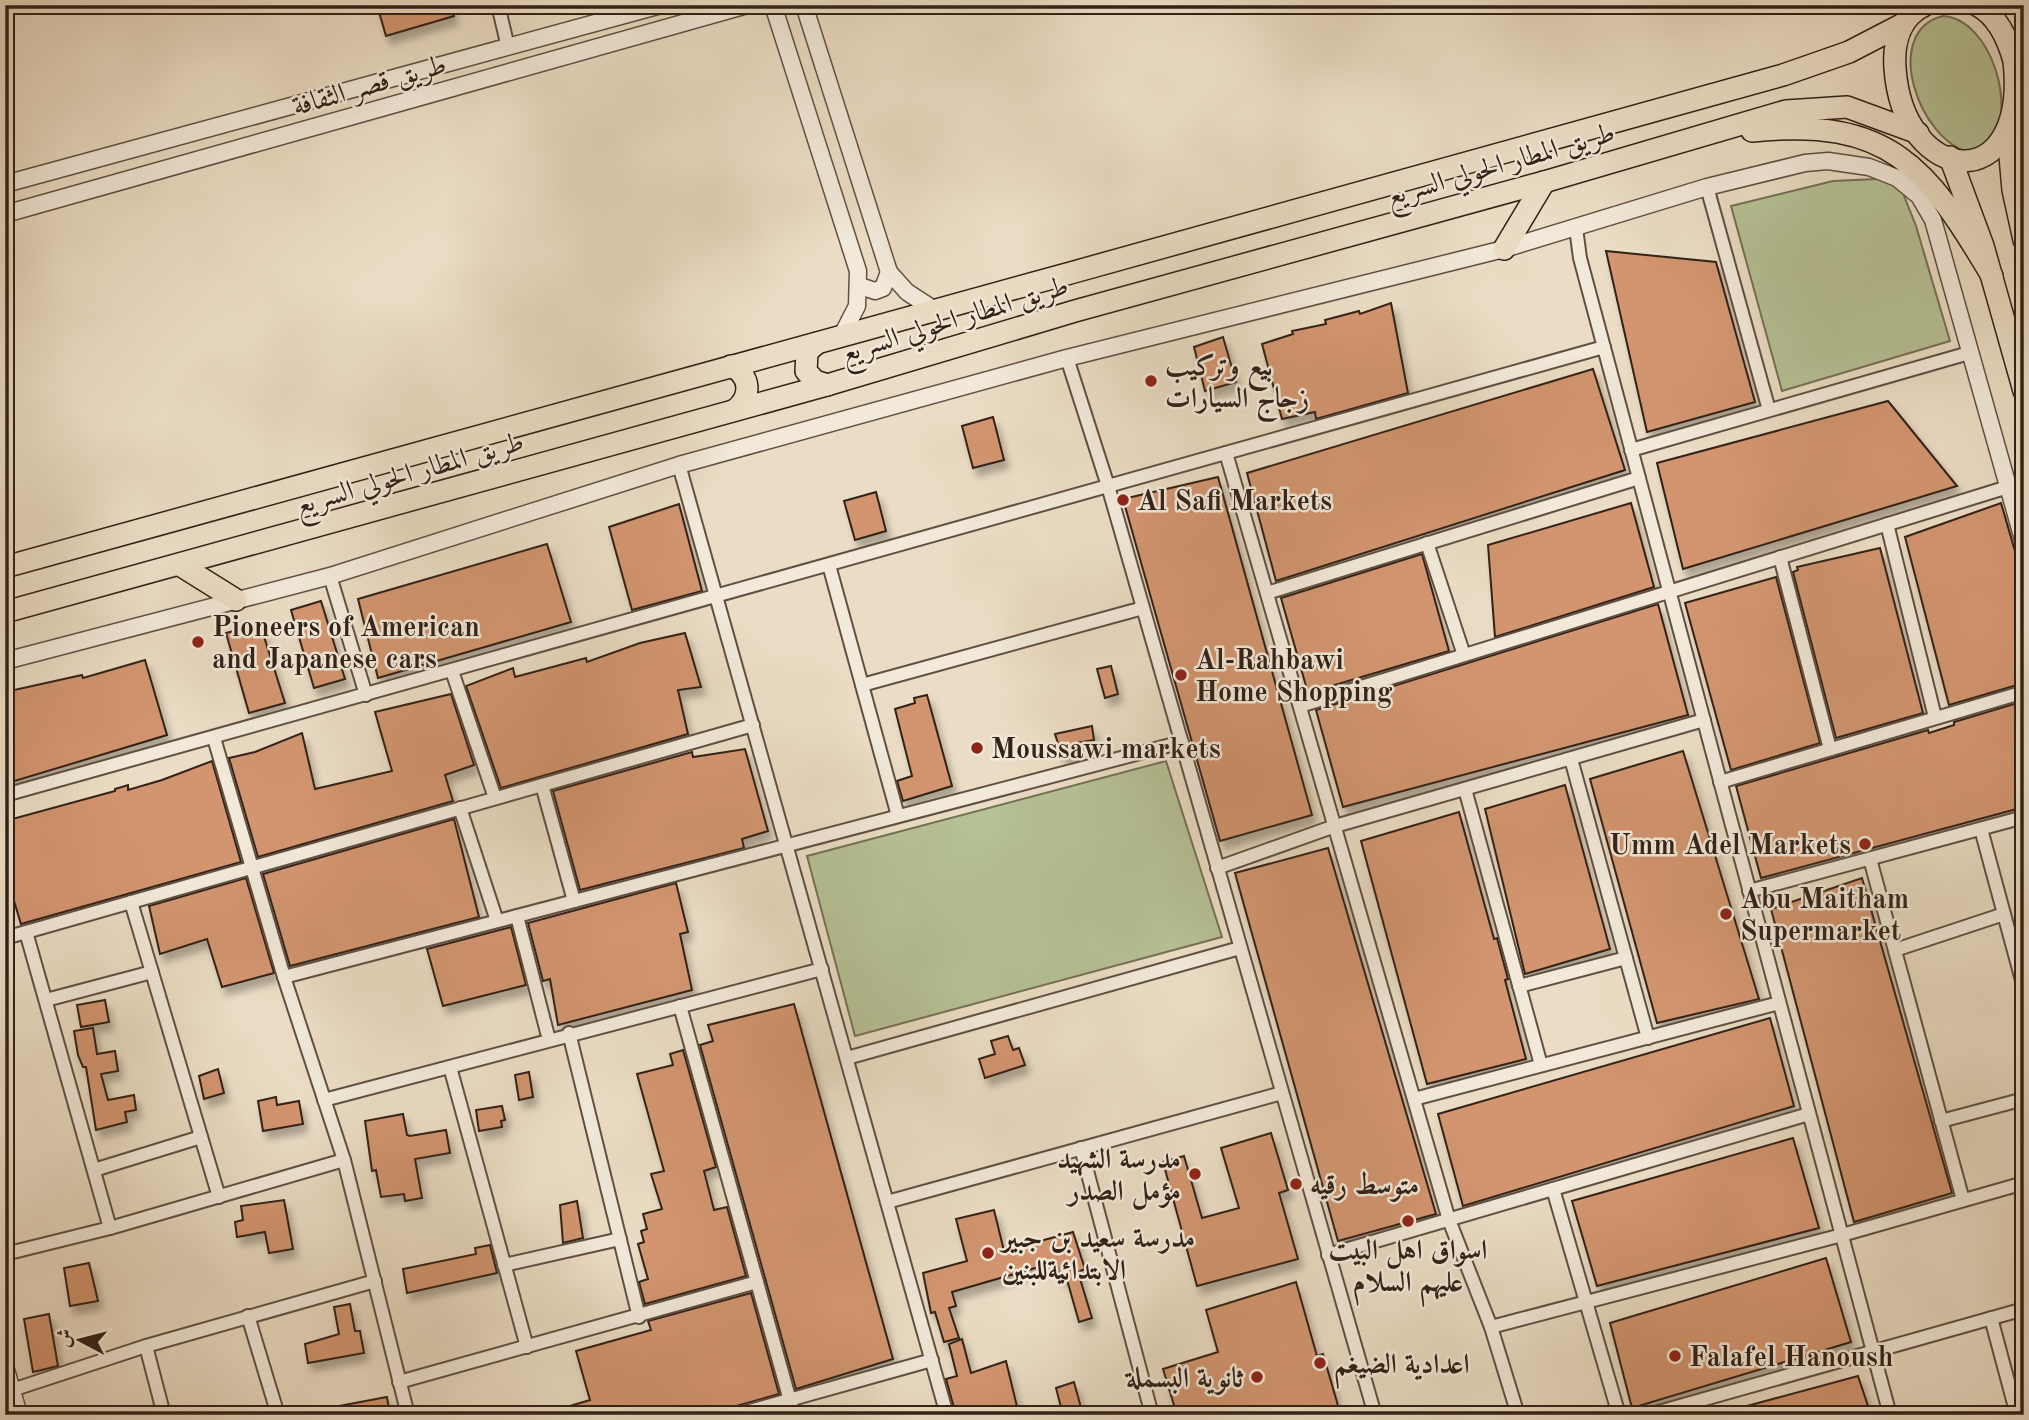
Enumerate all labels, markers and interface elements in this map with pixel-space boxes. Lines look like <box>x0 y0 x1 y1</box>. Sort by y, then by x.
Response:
street label: طريق قصر الثقافة <box>290 52 450 124</box>
street label: طريق المطار الحولي السريع <box>1383 120 1621 221</box>
street label: طريق المطار الحولي السريع <box>837 273 1075 377</box>
place label: بيع وتركيب زجاج السيارات <box>1165 353 1309 423</box>
marker: بيع وتركيب زجاج السيارات <box>1143 373 1159 389</box>
street label: طريق المطار الحولي السريع <box>292 429 530 530</box>
place label: Al Safi Markets <box>1137 489 1332 517</box>
marker: Al Safi Markets <box>1115 492 1131 508</box>
place label: Pioneers of American and Japanese cars <box>212 615 480 675</box>
marker: Pioneers of American and Japanese cars <box>190 634 206 650</box>
place label: Al-Rahbawi Home Shopping <box>1195 648 1393 708</box>
marker: Al-Rahbawi Home Shopping <box>1173 667 1189 683</box>
place label: Moussawi markets <box>991 737 1221 765</box>
marker: Moussawi markets <box>969 740 985 756</box>
place label: Umm Adel Markets <box>1609 833 1851 861</box>
marker: Umm Adel Markets <box>1857 836 1873 852</box>
place label: Abu Maitham Supermarket <box>1740 887 1909 947</box>
marker: Abu Maitham Supermarket <box>1718 906 1734 922</box>
place label: مدرسة الشهيد مؤمل الصدر <box>1057 1146 1181 1210</box>
marker: مدرسة الشهيد مؤمل الصدر <box>1187 1166 1203 1182</box>
place label: متوسط رقيه <box>1310 1170 1419 1202</box>
marker: متوسط رقيه <box>1288 1176 1304 1192</box>
marker: اسواق اهل البيت عليهم السلام <box>1400 1213 1416 1229</box>
place label: مدرسة سعيد بن جبير الابتدائيةللبنين <box>999 1226 1195 1287</box>
place label: اسواق اهل البيت عليهم السلام <box>1329 1237 1487 1307</box>
marker: مدرسة سعيد بن جبير الابتدائيةللبنين <box>980 1245 996 1261</box>
north arrow <box>46 1304 116 1374</box>
text: ش <box>55 1328 76 1349</box>
place label: Falafel Hanoush <box>1689 1345 1894 1373</box>
marker: Falafel Hanoush <box>1667 1348 1683 1364</box>
place label: اعدادية الضيغم <box>1334 1351 1470 1389</box>
marker: اعدادية الضيغم <box>1312 1355 1328 1371</box>
place label: ثانوية البسملة <box>1124 1365 1244 1395</box>
marker: ثانوية البسملة <box>1249 1369 1265 1385</box>

